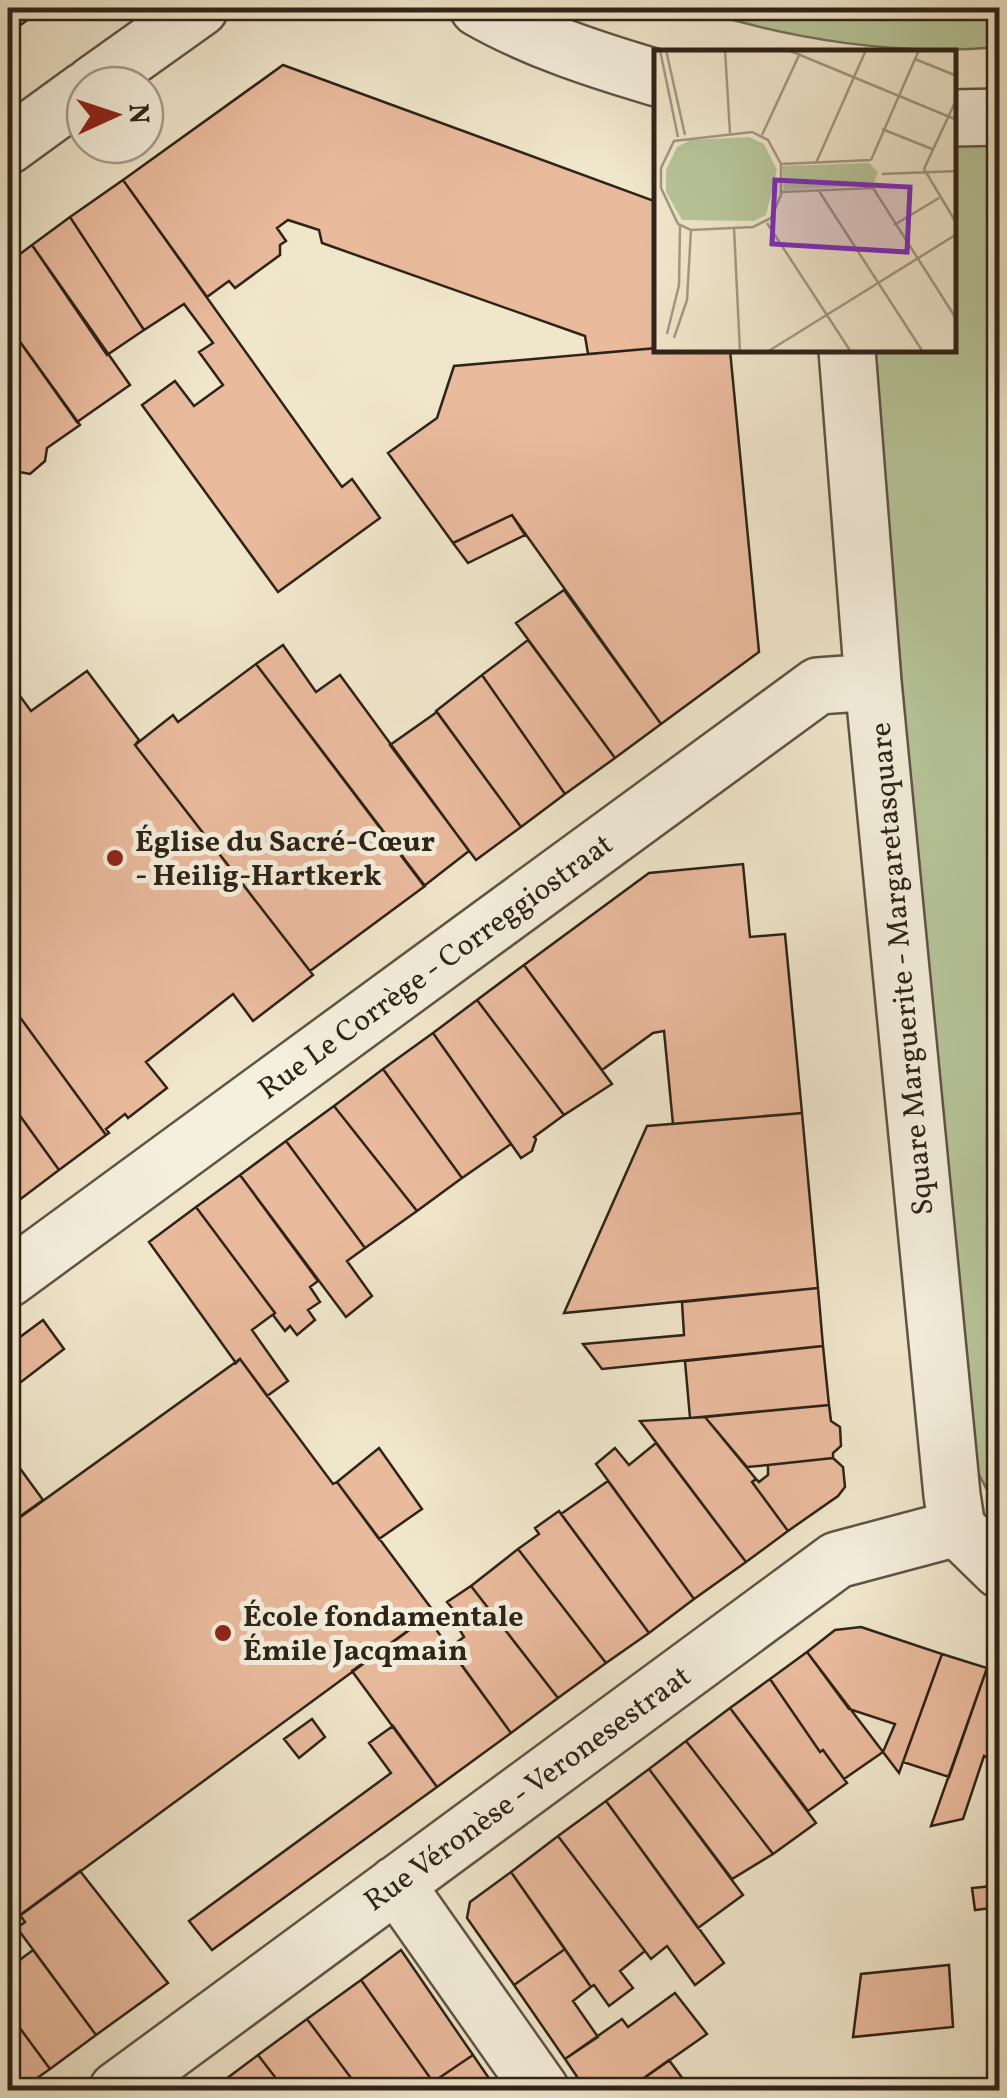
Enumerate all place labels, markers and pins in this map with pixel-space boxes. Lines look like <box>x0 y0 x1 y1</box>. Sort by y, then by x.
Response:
place label: Église du Sacré-Cœur - Heilig-Hartkerk <box>135 822 435 898</box>
marker: Église du Sacré-Cœur - Heilig-Hartkerk <box>104 847 126 869</box>
place label: École fondamentale Émile Jacqmain <box>243 1597 524 1673</box>
marker: École fondamentale Émile Jacqmain <box>212 1622 234 1644</box>

